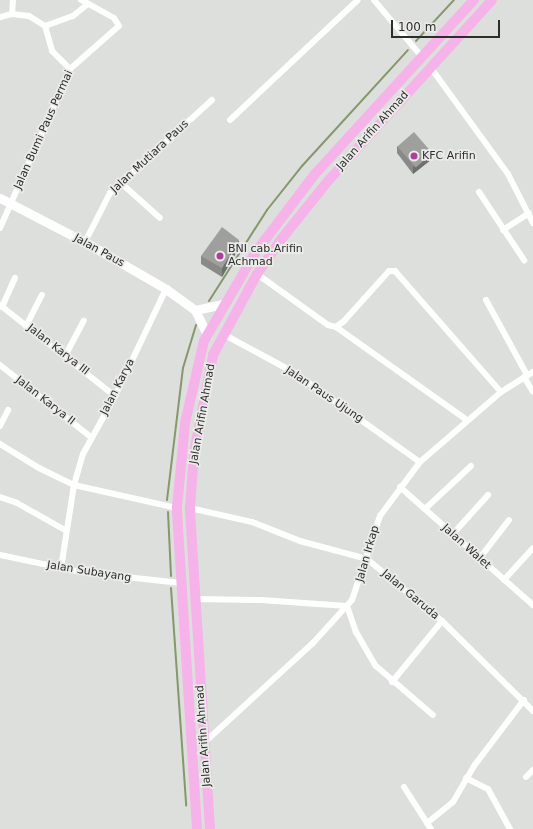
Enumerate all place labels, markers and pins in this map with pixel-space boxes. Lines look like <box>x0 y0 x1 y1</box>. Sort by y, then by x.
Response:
place label: KFC Arifin <box>422 149 476 163</box>
marker: KFC Arifin <box>409 151 419 161</box>
place label: BNI cab.Arifin Achmad <box>228 243 303 269</box>
marker: BNI cab.Arifin Achmad <box>215 251 225 261</box>

